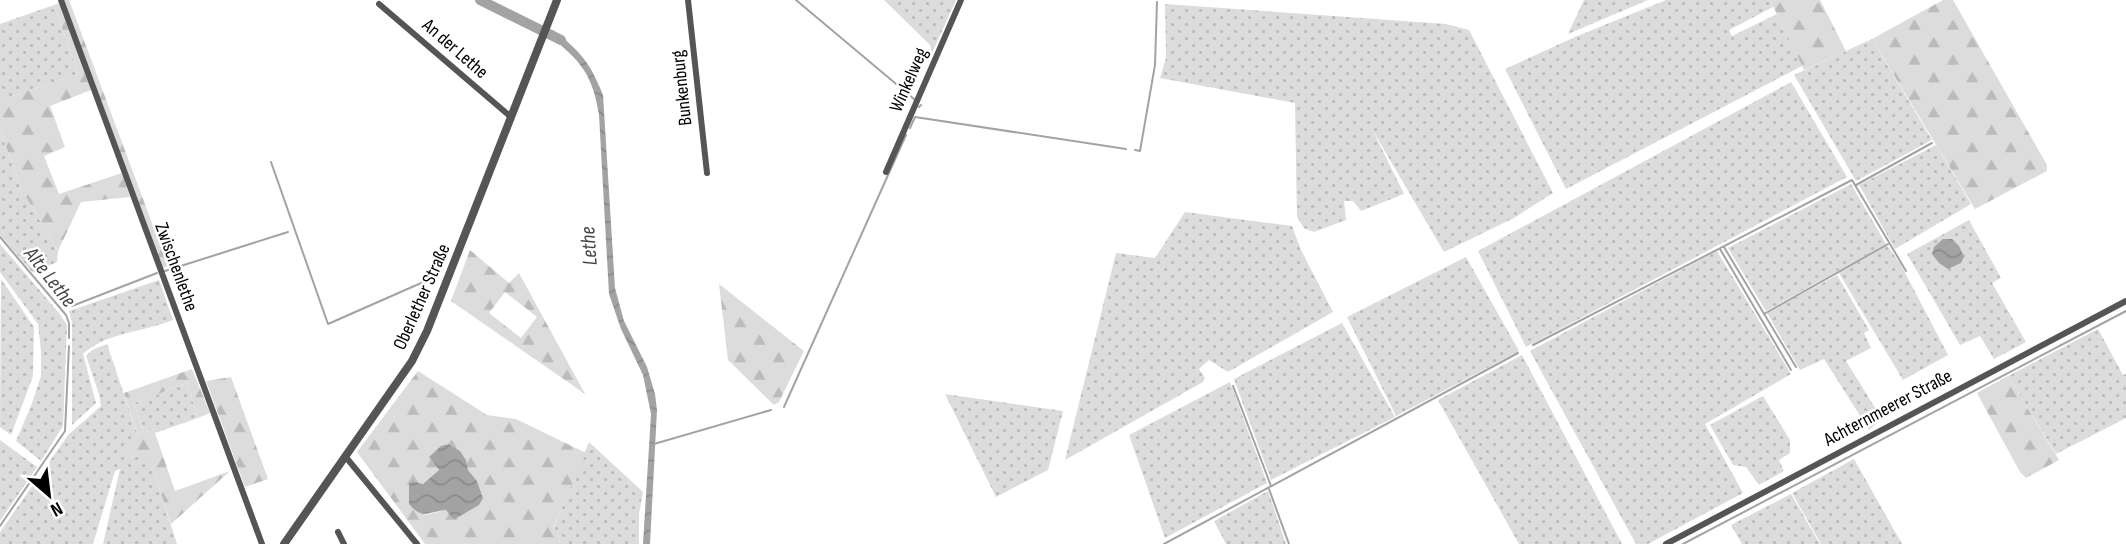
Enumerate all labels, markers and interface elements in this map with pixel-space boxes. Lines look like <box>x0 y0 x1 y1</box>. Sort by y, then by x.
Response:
street label: An der Lethe <box>417 14 493 84</box>
street label: Winkelweg <box>885 44 933 116</box>
street label: Bunkenburg <box>667 49 697 127</box>
street label: Zwischenlethe <box>149 219 203 315</box>
water label: Lethe <box>575 226 603 266</box>
street label: Oberlether Straße <box>388 240 456 354</box>
water label: Alte Lethe <box>18 241 81 312</box>
street label: Achternmeerer Straße <box>1819 365 1956 452</box>
north arrow <box>14 460 84 530</box>
text: N <box>46 496 66 521</box>

